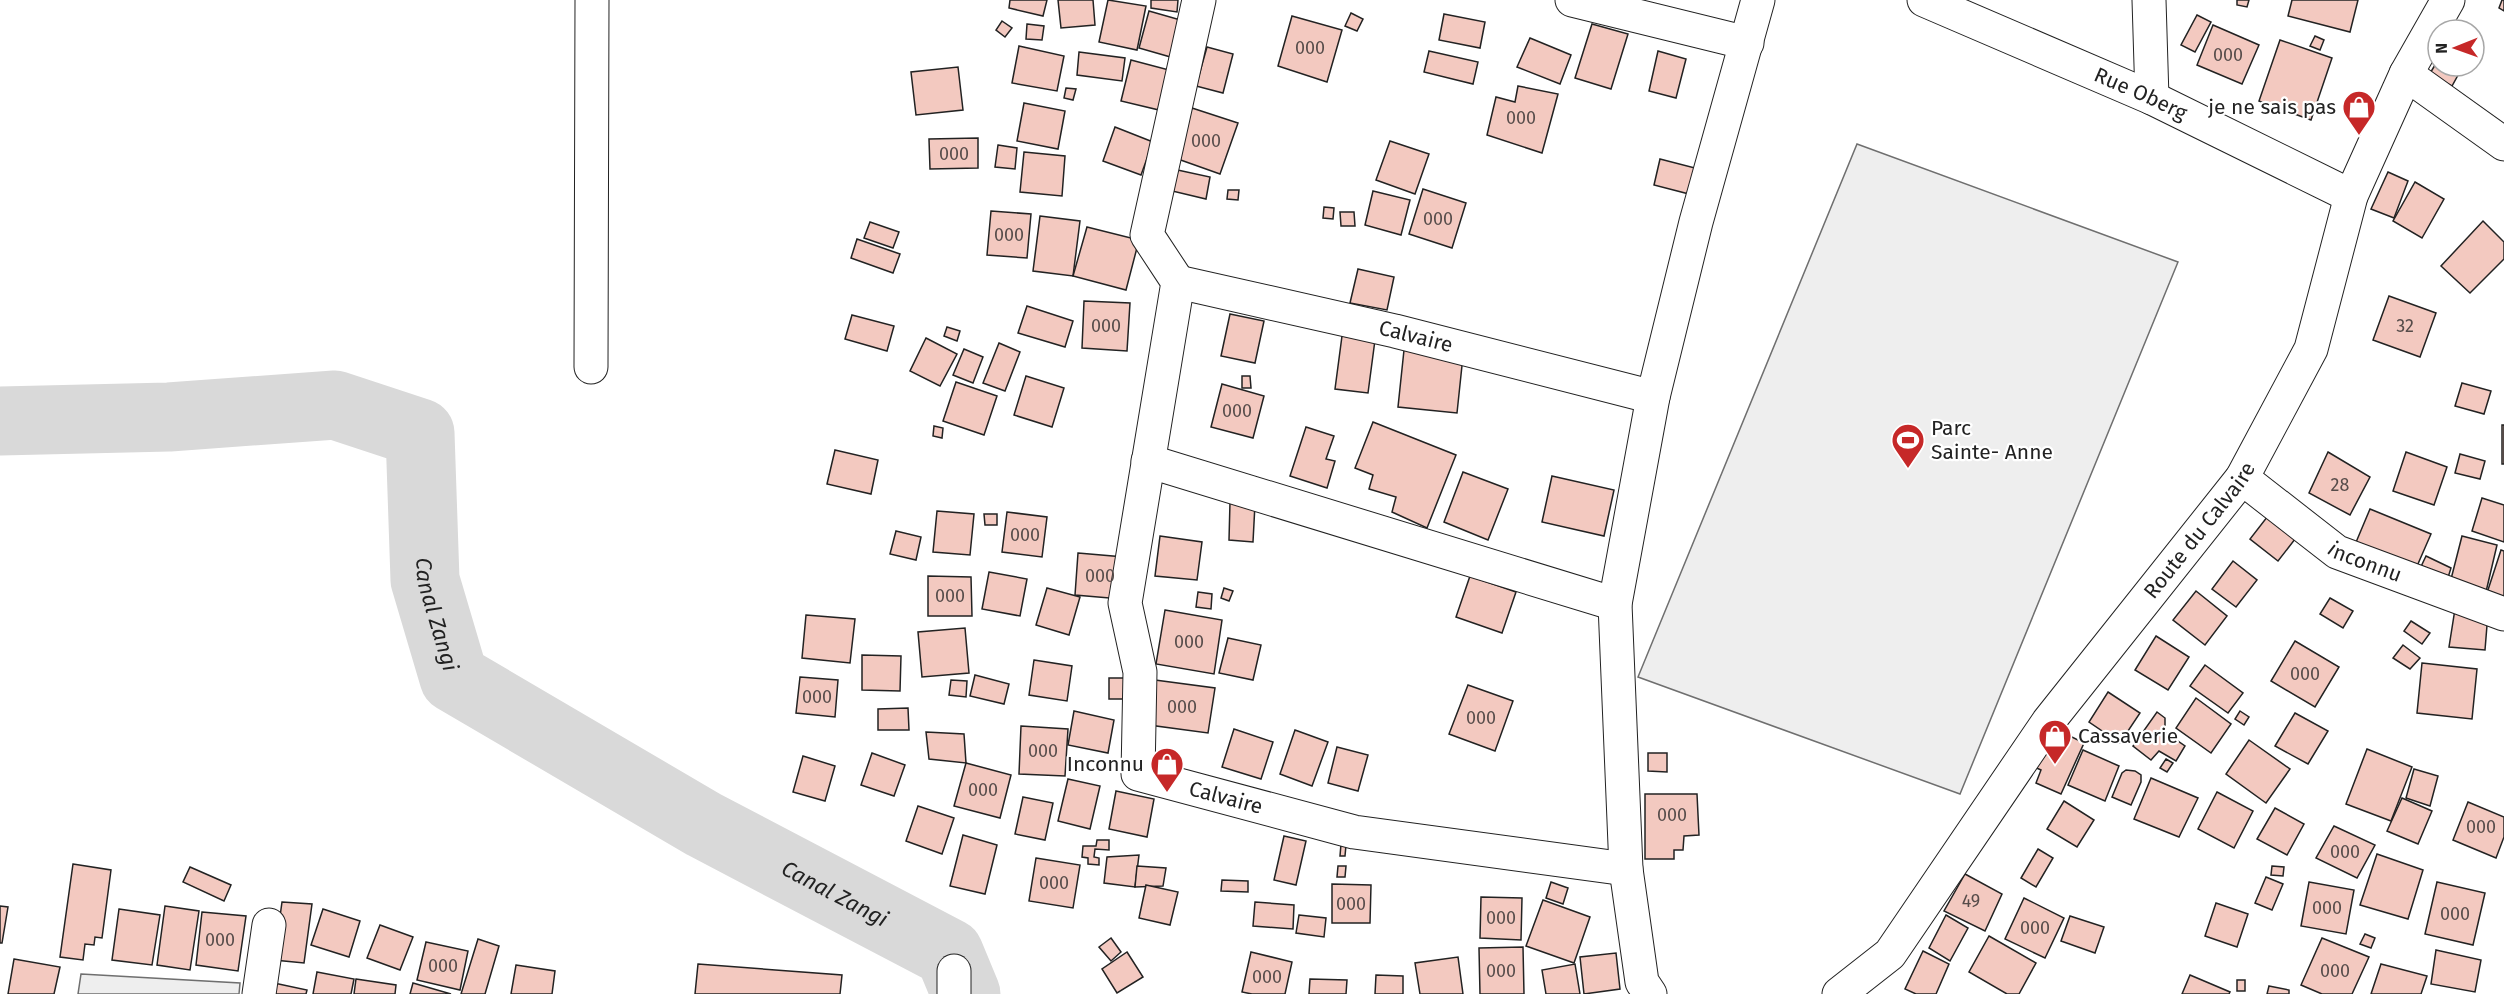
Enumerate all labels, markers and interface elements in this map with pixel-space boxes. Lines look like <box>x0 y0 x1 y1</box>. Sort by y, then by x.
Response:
north arrow <box>2426 18 2486 78</box>
house number: 000 <box>1295 37 1325 59</box>
text: N <box>2432 43 2451 54</box>
house number: 000 <box>2213 44 2243 66</box>
street label: Rue Oberg <box>2090 62 2191 126</box>
shop icon: je ne sais pas <box>2341 89 2377 136</box>
place label: je ne sais pas <box>2207 94 2336 120</box>
house number: 000 <box>1506 107 1536 129</box>
house number: 000 <box>1191 130 1221 152</box>
house number: 000 <box>939 143 969 165</box>
house number: 000 <box>1423 208 1453 230</box>
house number: 000 <box>994 224 1024 246</box>
house number: 000 <box>1091 315 1121 337</box>
street label: Calvaire <box>1377 315 1455 358</box>
house number: 32 <box>2396 315 2414 337</box>
house number: 000 <box>1222 400 1252 422</box>
place label: Parc Sainte- Anne <box>1931 415 2053 465</box>
sports icon: Parc Sainte- Anne <box>1890 422 1926 469</box>
street label: Route du Calvaire <box>2138 458 2261 604</box>
house number: 28 <box>2331 474 2349 496</box>
house number: 000 <box>1010 524 1040 546</box>
street label: inconnu <box>2322 536 2405 588</box>
water label: Canal Zangi <box>410 557 464 674</box>
house number: 000 <box>1085 565 1115 587</box>
house number: 000 <box>935 585 965 607</box>
house number: 000 <box>1174 631 1204 653</box>
house number: 000 <box>2290 663 2320 685</box>
house number: 000 <box>802 686 832 708</box>
house number: 000 <box>1167 696 1197 718</box>
house number: 000 <box>1466 707 1496 729</box>
shop icon: Cassaverie <box>2037 718 2073 765</box>
place label: Cassaverie <box>2078 723 2178 749</box>
house number: 000 <box>1028 740 1058 762</box>
shop icon: Inconnu <box>1149 746 1185 793</box>
place label: Inconnu <box>1067 751 1144 777</box>
street label: Calvaire <box>1186 775 1266 820</box>
house number: 000 <box>968 779 998 801</box>
house number: 000 <box>1657 804 1687 826</box>
house number: 000 <box>2466 816 2496 838</box>
house number: 000 <box>2330 841 2360 863</box>
water label: Canal Zangi <box>777 855 893 933</box>
house number: 000 <box>1039 872 1069 894</box>
house number: 49 <box>1962 890 1980 912</box>
house number: 000 <box>1336 893 1366 915</box>
house number: 000 <box>2312 897 2342 919</box>
house number: 000 <box>2440 903 2470 925</box>
house number: 000 <box>1486 907 1516 929</box>
house number: 000 <box>2020 917 2050 939</box>
house number: 000 <box>205 929 235 951</box>
house number: 000 <box>428 955 458 977</box>
house number: 000 <box>1486 960 1516 982</box>
house number: 000 <box>2320 960 2350 982</box>
house number: 000 <box>1252 966 1282 988</box>

